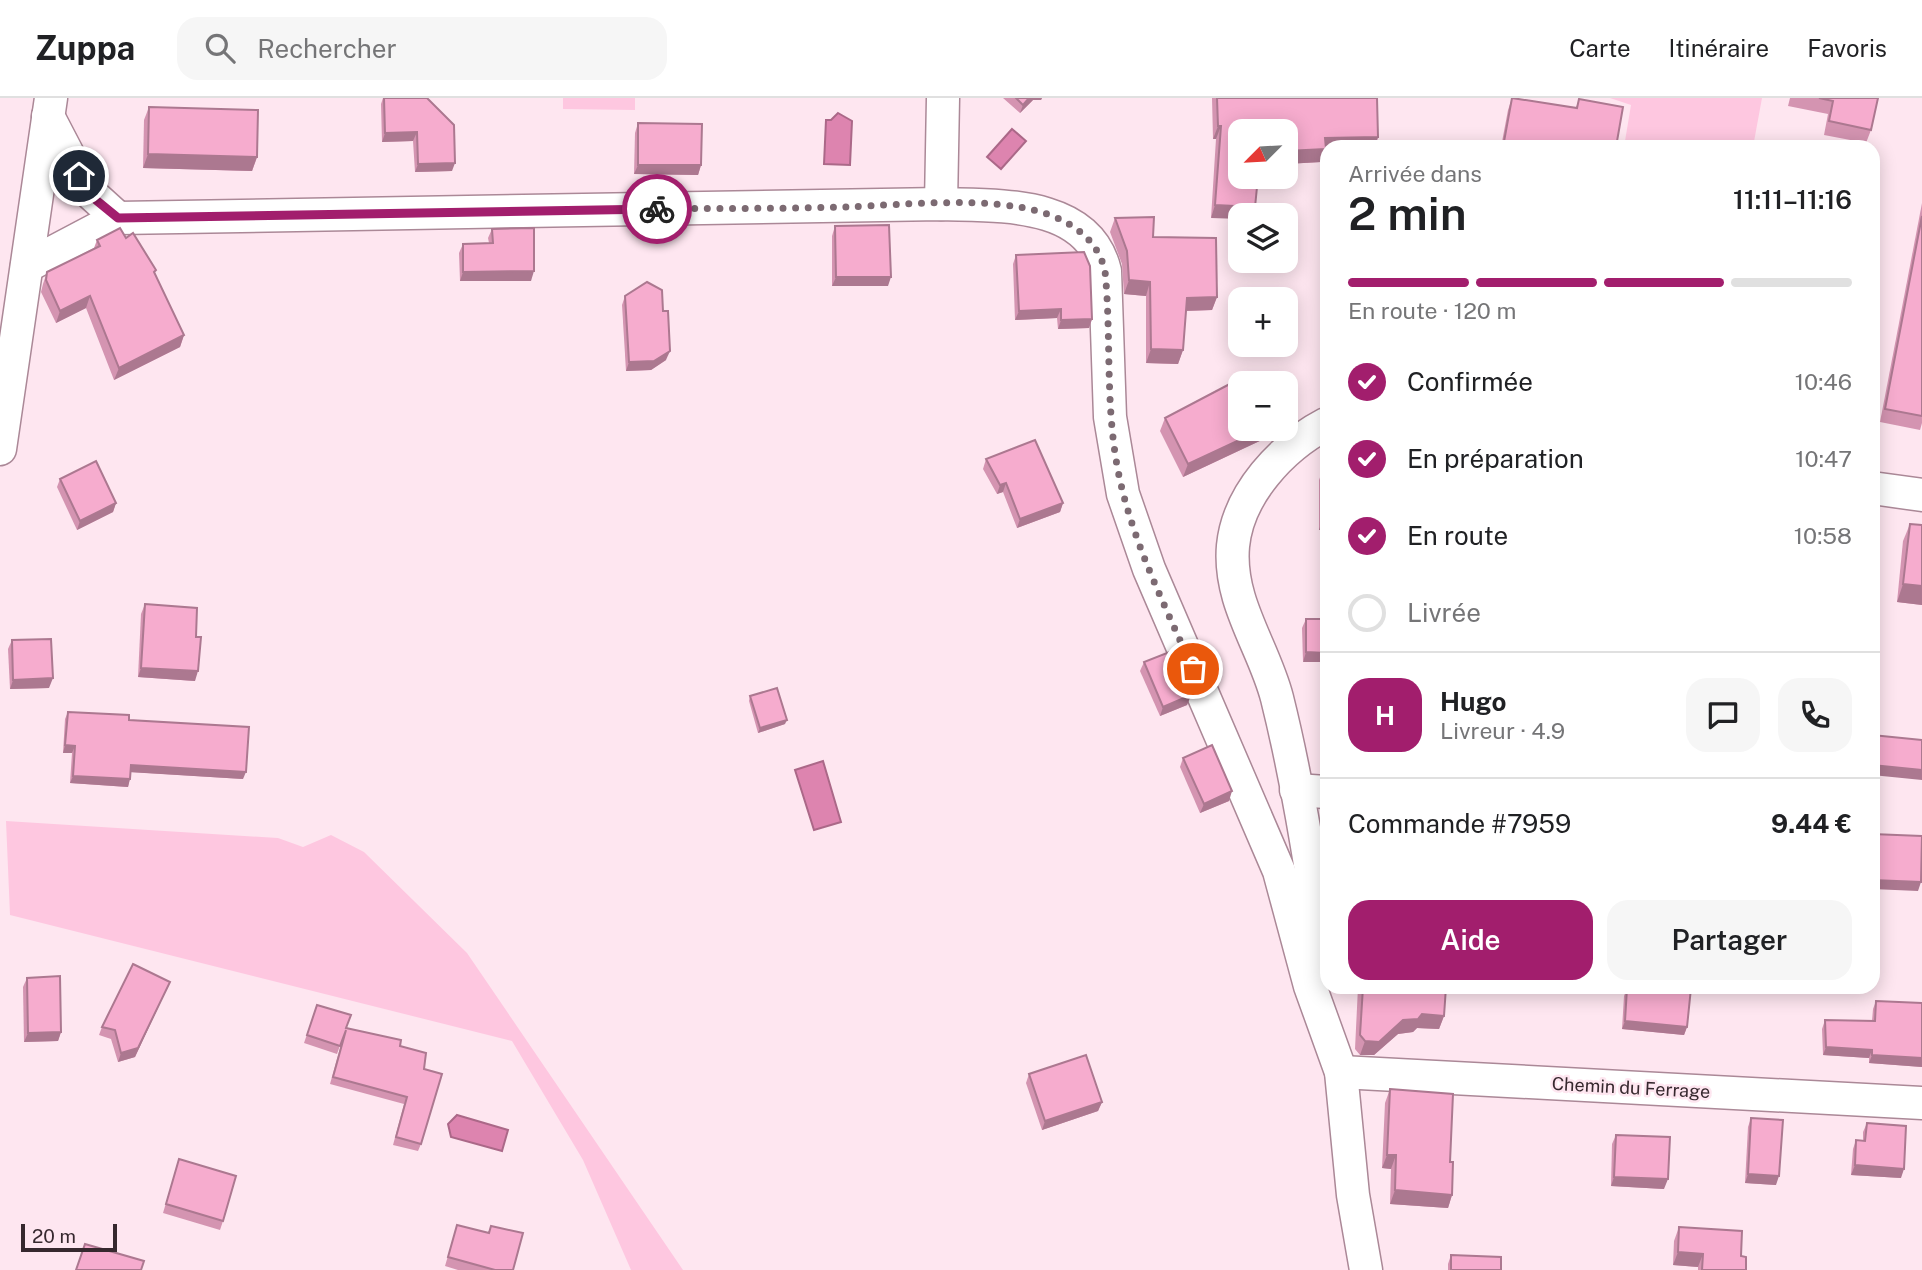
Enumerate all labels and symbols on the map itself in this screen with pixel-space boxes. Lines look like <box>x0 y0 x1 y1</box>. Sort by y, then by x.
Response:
north arrow <box>1228 119 1298 189</box>
pin <box>49 146 109 206</box>
courier <box>622 174 692 244</box>
pin <box>1163 639 1223 699</box>
street label: Chemin du Ferrage <box>1551 1073 1711 1102</box>
scale bar <box>21 1221 117 1253</box>

